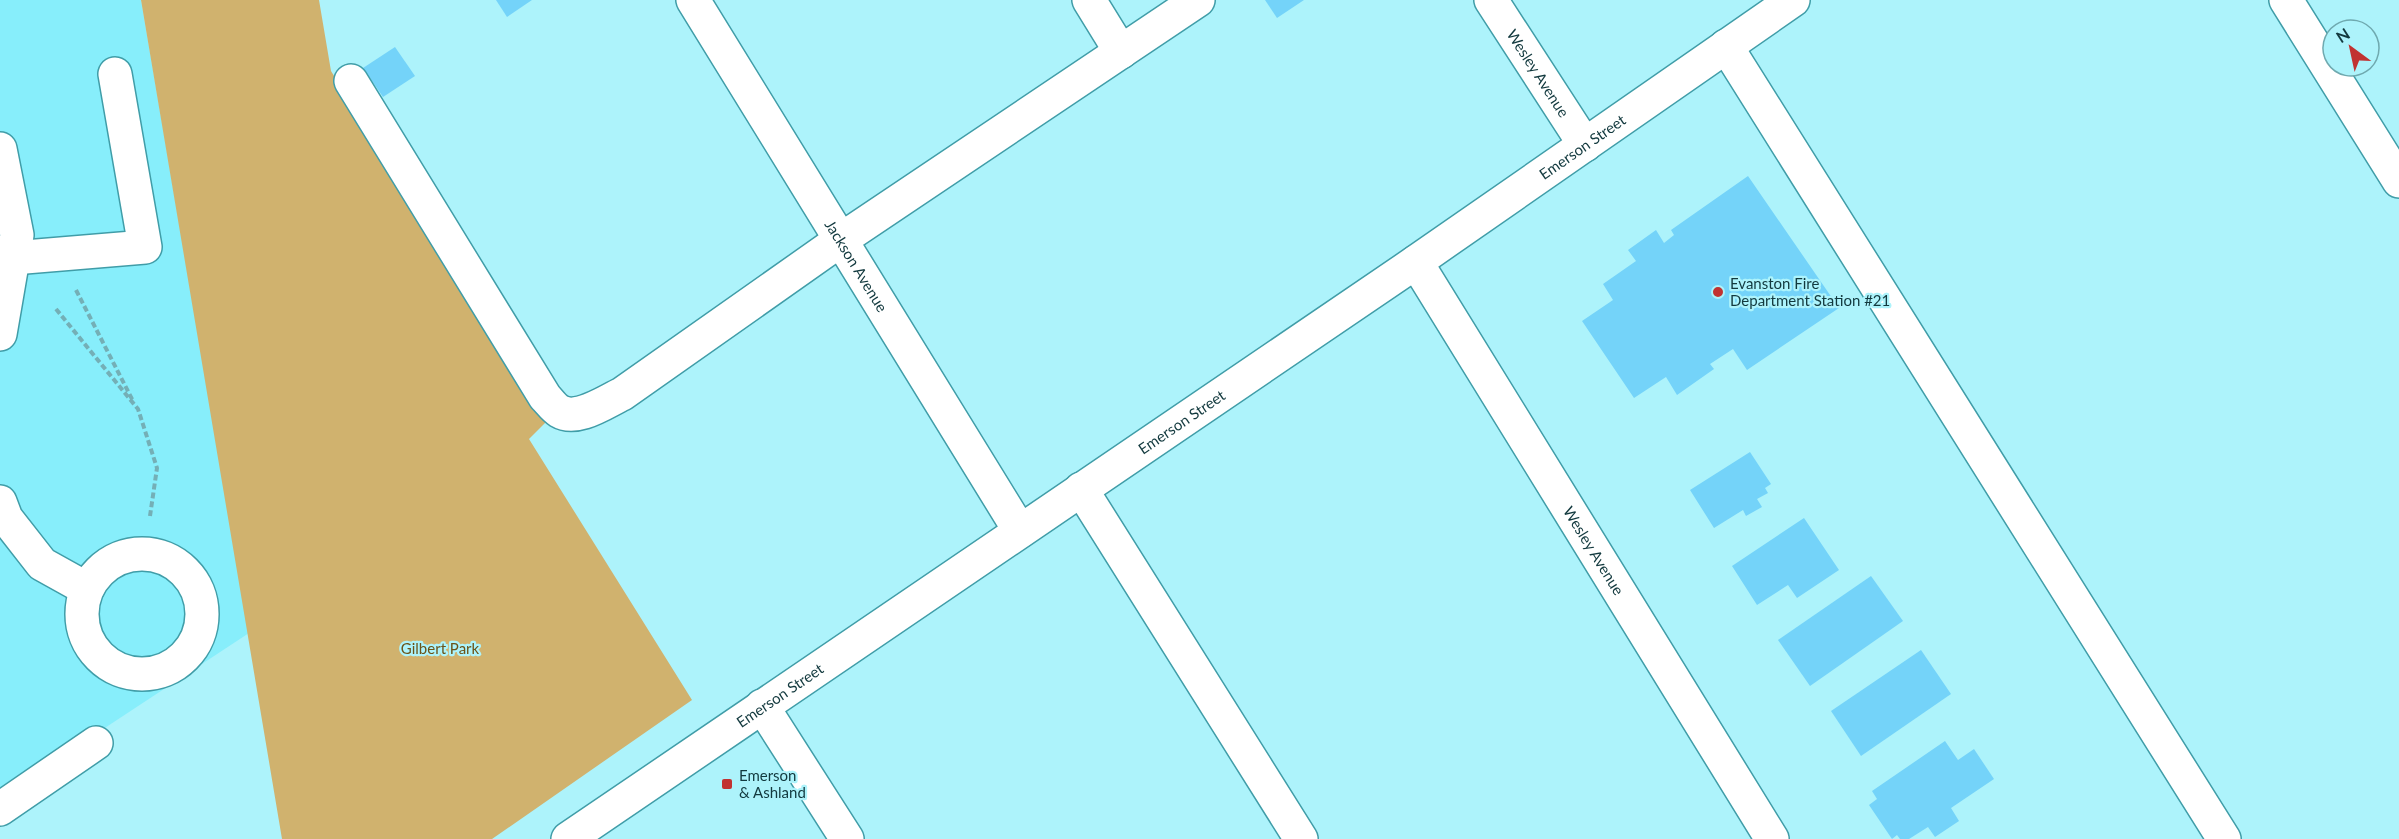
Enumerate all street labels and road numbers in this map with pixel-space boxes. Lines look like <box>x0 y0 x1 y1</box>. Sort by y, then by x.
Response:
street label: Wesley Avenue <box>1503 26 1573 120</box>
street label: Emerson Street <box>1536 110 1629 183</box>
street label: Jackson Avenue <box>821 216 892 315</box>
street label: Emerson Street <box>1135 385 1229 457</box>
street label: Wesley Avenue <box>1560 503 1628 598</box>
street label: Emerson Street <box>733 659 827 731</box>

